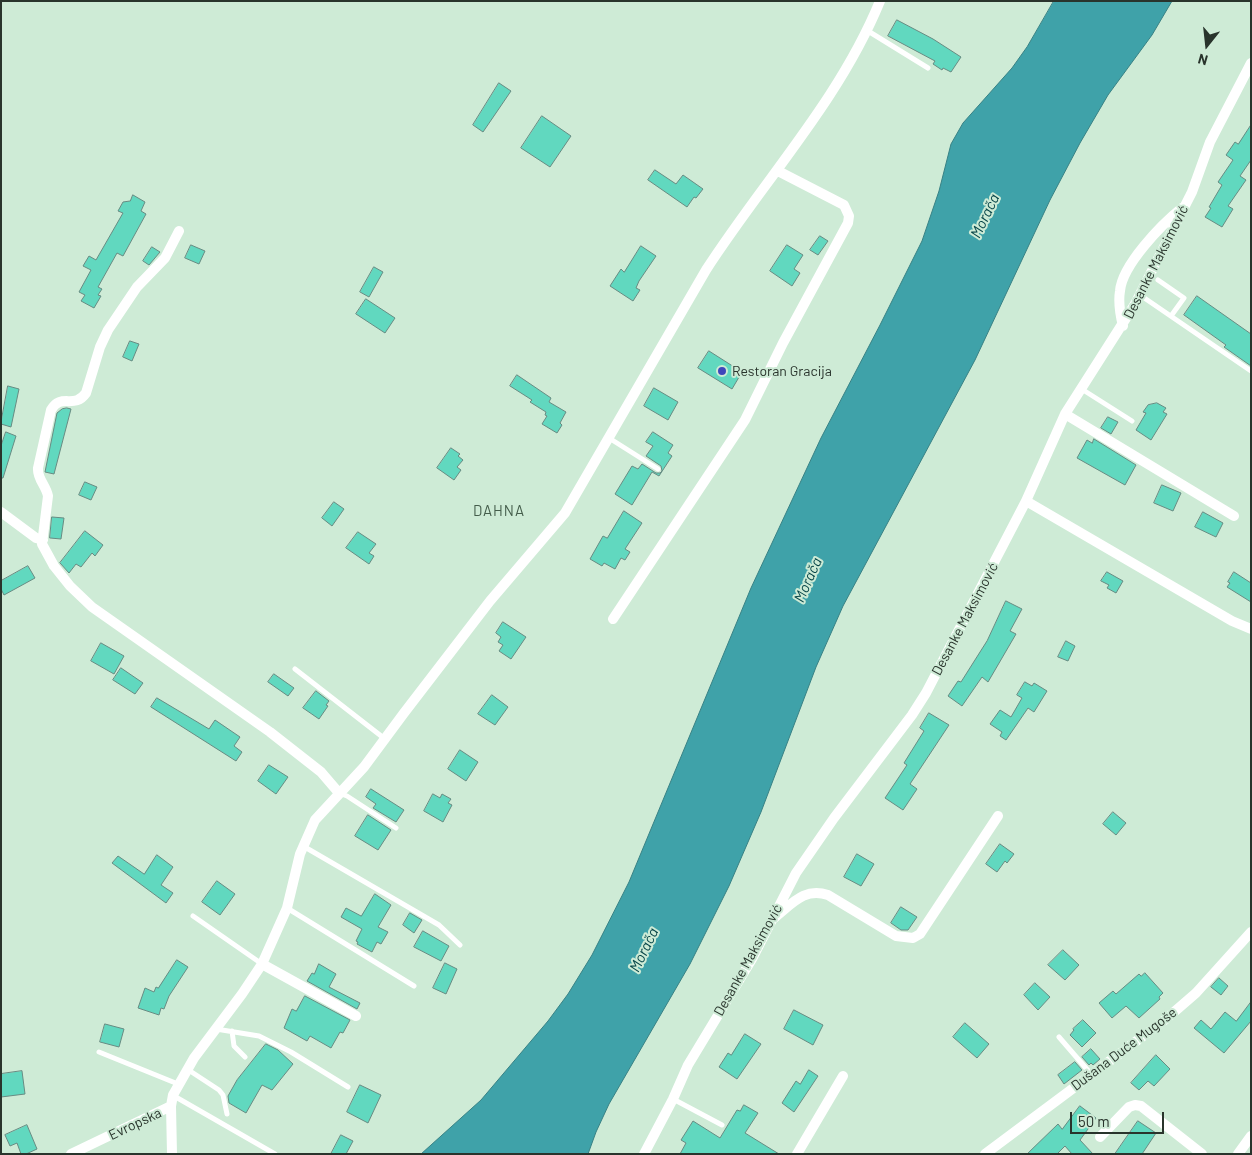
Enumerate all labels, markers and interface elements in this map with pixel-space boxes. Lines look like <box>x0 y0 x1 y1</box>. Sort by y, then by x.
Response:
north arrow <box>1182 20 1232 70</box>
text: N <box>1196 50 1210 69</box>
water label: Morača <box>967 191 1003 241</box>
street label: Desanke Maksimović <box>1120 202 1192 322</box>
place label: Restoran Gracija <box>732 363 832 379</box>
marker: Restoran Gracija <box>716 365 728 377</box>
district label: DAHNA <box>472 502 526 520</box>
water label: Morača <box>790 555 826 605</box>
street label: Desanke Maksimović <box>928 560 1002 678</box>
street label: Desanke Maksimović <box>710 901 786 1019</box>
water label: Morača <box>626 925 662 975</box>
street label: Dušana Duće Mugoše <box>1068 1004 1180 1094</box>
scale bar <box>1072 1102 1166 1134</box>
street label: Evropska <box>106 1104 164 1144</box>
text: 50 m <box>1078 1112 1110 1130</box>

